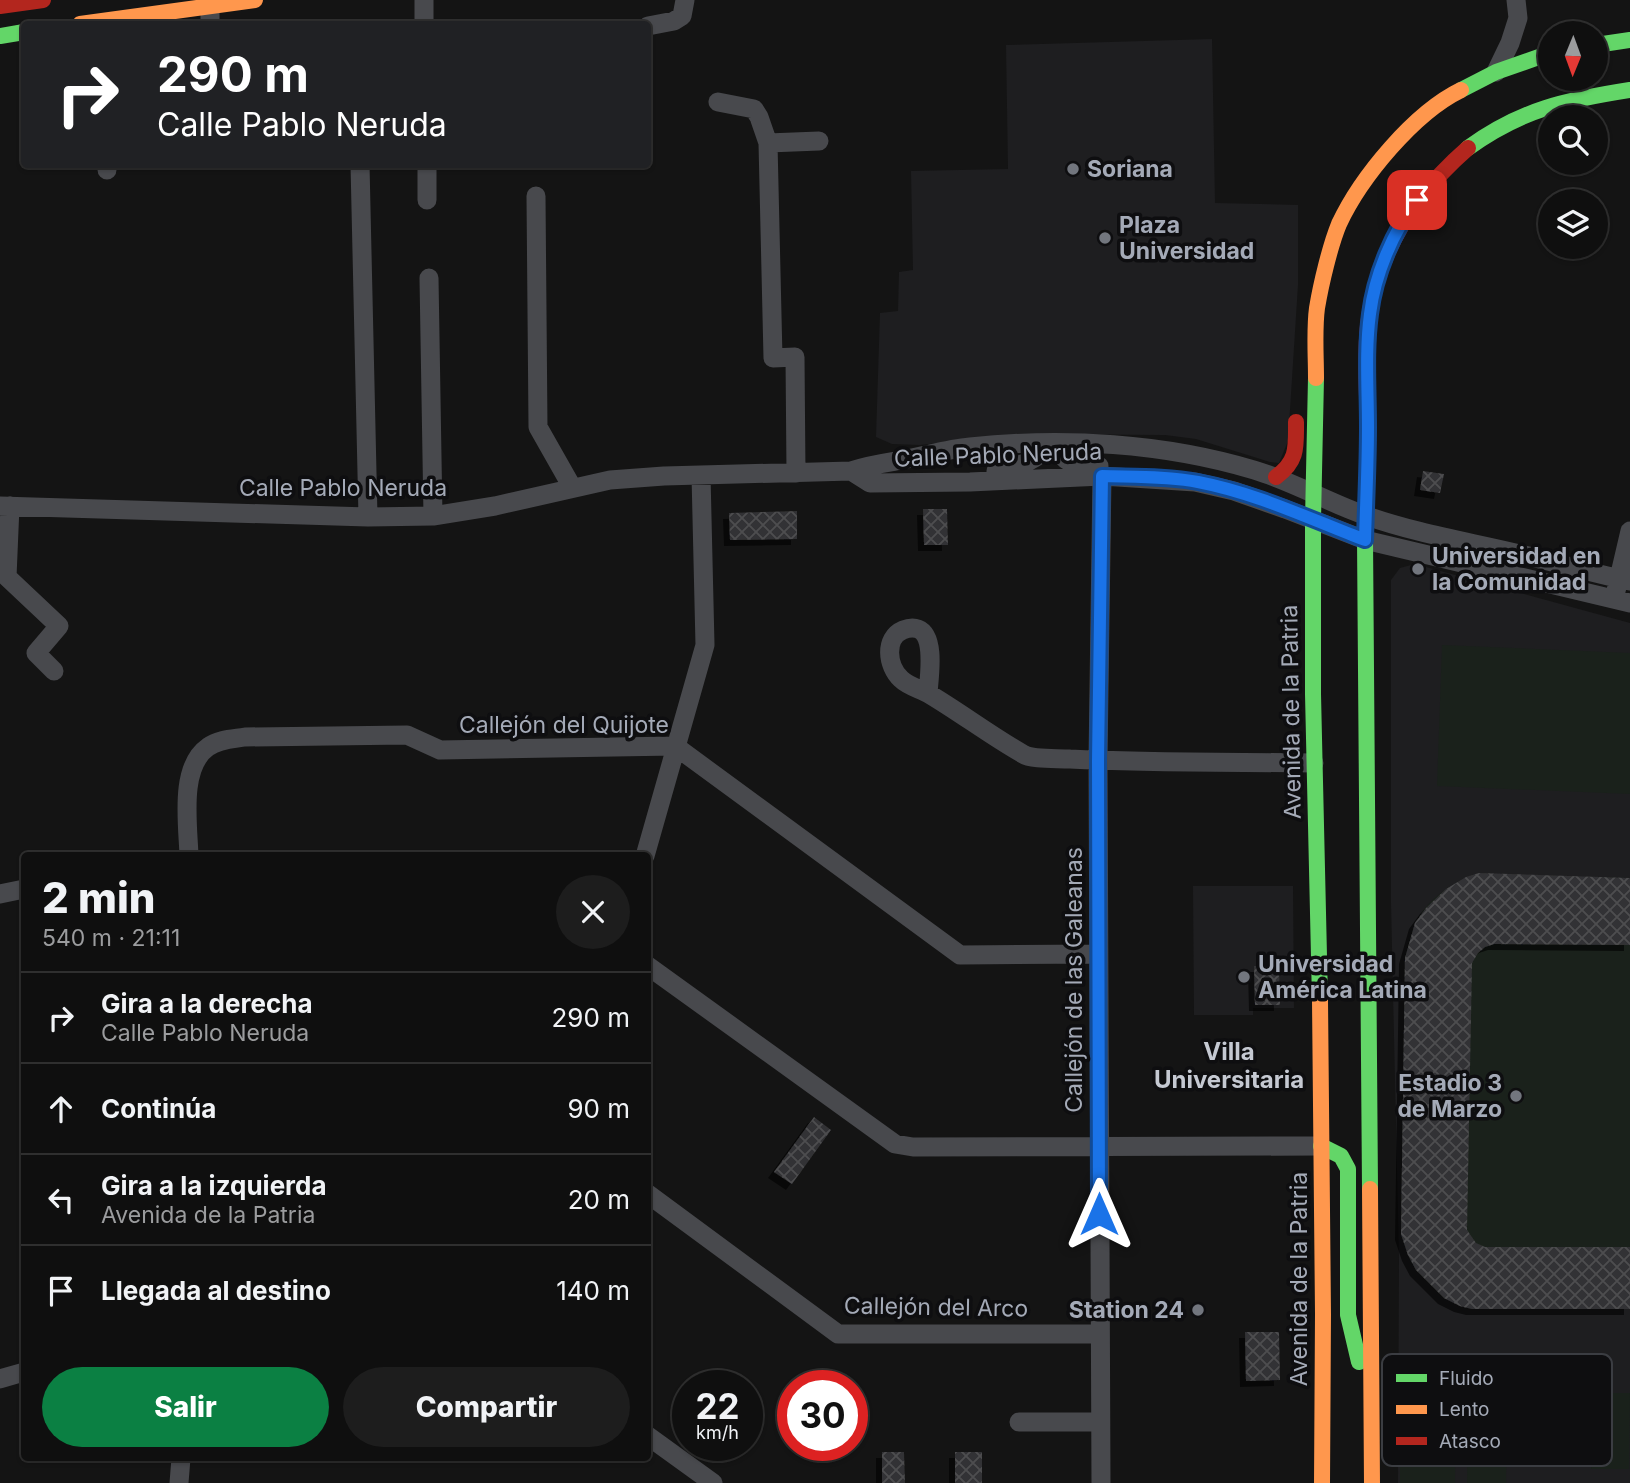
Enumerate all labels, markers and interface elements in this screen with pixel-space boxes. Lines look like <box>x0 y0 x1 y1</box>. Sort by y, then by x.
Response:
north arrow <box>1538 21 1608 91</box>
map controls <box>1538 21 1608 259</box>
text: 290 m <box>157 45 309 104</box>
icon: right <box>42 49 133 140</box>
text: Calle Pablo Neruda <box>157 105 447 144</box>
button: search <box>1538 105 1608 175</box>
place label: Soriana <box>1087 155 1173 183</box>
marker: Soriana <box>1065 161 1081 177</box>
pin <box>1387 170 1447 230</box>
icon: arrive <box>1398 181 1436 219</box>
button: layers <box>1538 189 1608 259</box>
place label: Plaza Universidad <box>1119 211 1254 265</box>
marker: Plaza Universidad <box>1097 230 1113 246</box>
street label: Calle Pablo Neruda <box>893 437 1103 473</box>
street label: Calle Pablo Neruda <box>239 474 447 502</box>
place label: Universidad en la Comunidad <box>1432 542 1601 596</box>
marker: Universidad en la Comunidad <box>1410 561 1426 577</box>
street label: Avenida de la Patria <box>1275 605 1307 819</box>
street label: Callejón del Quijote <box>459 711 669 739</box>
street label: Callejón de las Galeanas <box>1060 847 1088 1113</box>
text: 2 min <box>42 872 156 923</box>
button: close <box>556 875 630 949</box>
text: 540 m · 21:11 <box>42 924 180 952</box>
place label: Universidad América Latina <box>1258 950 1427 1004</box>
marker: Universidad América Latina <box>1236 969 1252 985</box>
text: Gira a la derecha <box>101 988 313 1019</box>
icon: right <box>42 999 80 1037</box>
text: 290 m <box>552 1002 630 1033</box>
text: Calle Pablo Neruda <box>101 1019 309 1047</box>
district label: Villa Universitaria <box>1154 1037 1304 1094</box>
place label: Estadio 3 de Marzo <box>1397 1069 1502 1123</box>
marker: Estadio 3 de Marzo <box>1508 1088 1524 1104</box>
icon: ahead <box>42 1090 80 1128</box>
text: Continúa <box>101 1093 216 1124</box>
text: 90 m <box>567 1093 630 1124</box>
text: Gira a la izquierda <box>101 1170 327 1201</box>
street label: Avenida de la Patria <box>1285 1172 1313 1386</box>
position arrow <box>1062 1177 1136 1251</box>
icon: left <box>42 1181 80 1219</box>
text: 20 m <box>568 1184 630 1215</box>
text: Avenida de la Patria <box>101 1201 315 1229</box>
icon: arrive <box>42 1272 80 1310</box>
text: Llegada al destino <box>101 1275 331 1306</box>
text: 140 m <box>556 1275 630 1306</box>
street label: Callejón del Arco <box>844 1291 1028 1323</box>
place label: Station 24 <box>1069 1296 1184 1324</box>
marker: Station 24 <box>1190 1302 1206 1318</box>
legend <box>1382 1354 1612 1466</box>
button: Salir <box>42 1367 329 1447</box>
button: Compartir <box>343 1367 630 1447</box>
text: Fluido <box>1439 1367 1494 1390</box>
speed limit sign: 30 <box>777 1370 868 1461</box>
text: 22 <box>695 1385 740 1427</box>
text: Lento <box>1439 1398 1489 1421</box>
text: km/h <box>696 1422 739 1443</box>
text: Atasco <box>1439 1430 1501 1453</box>

